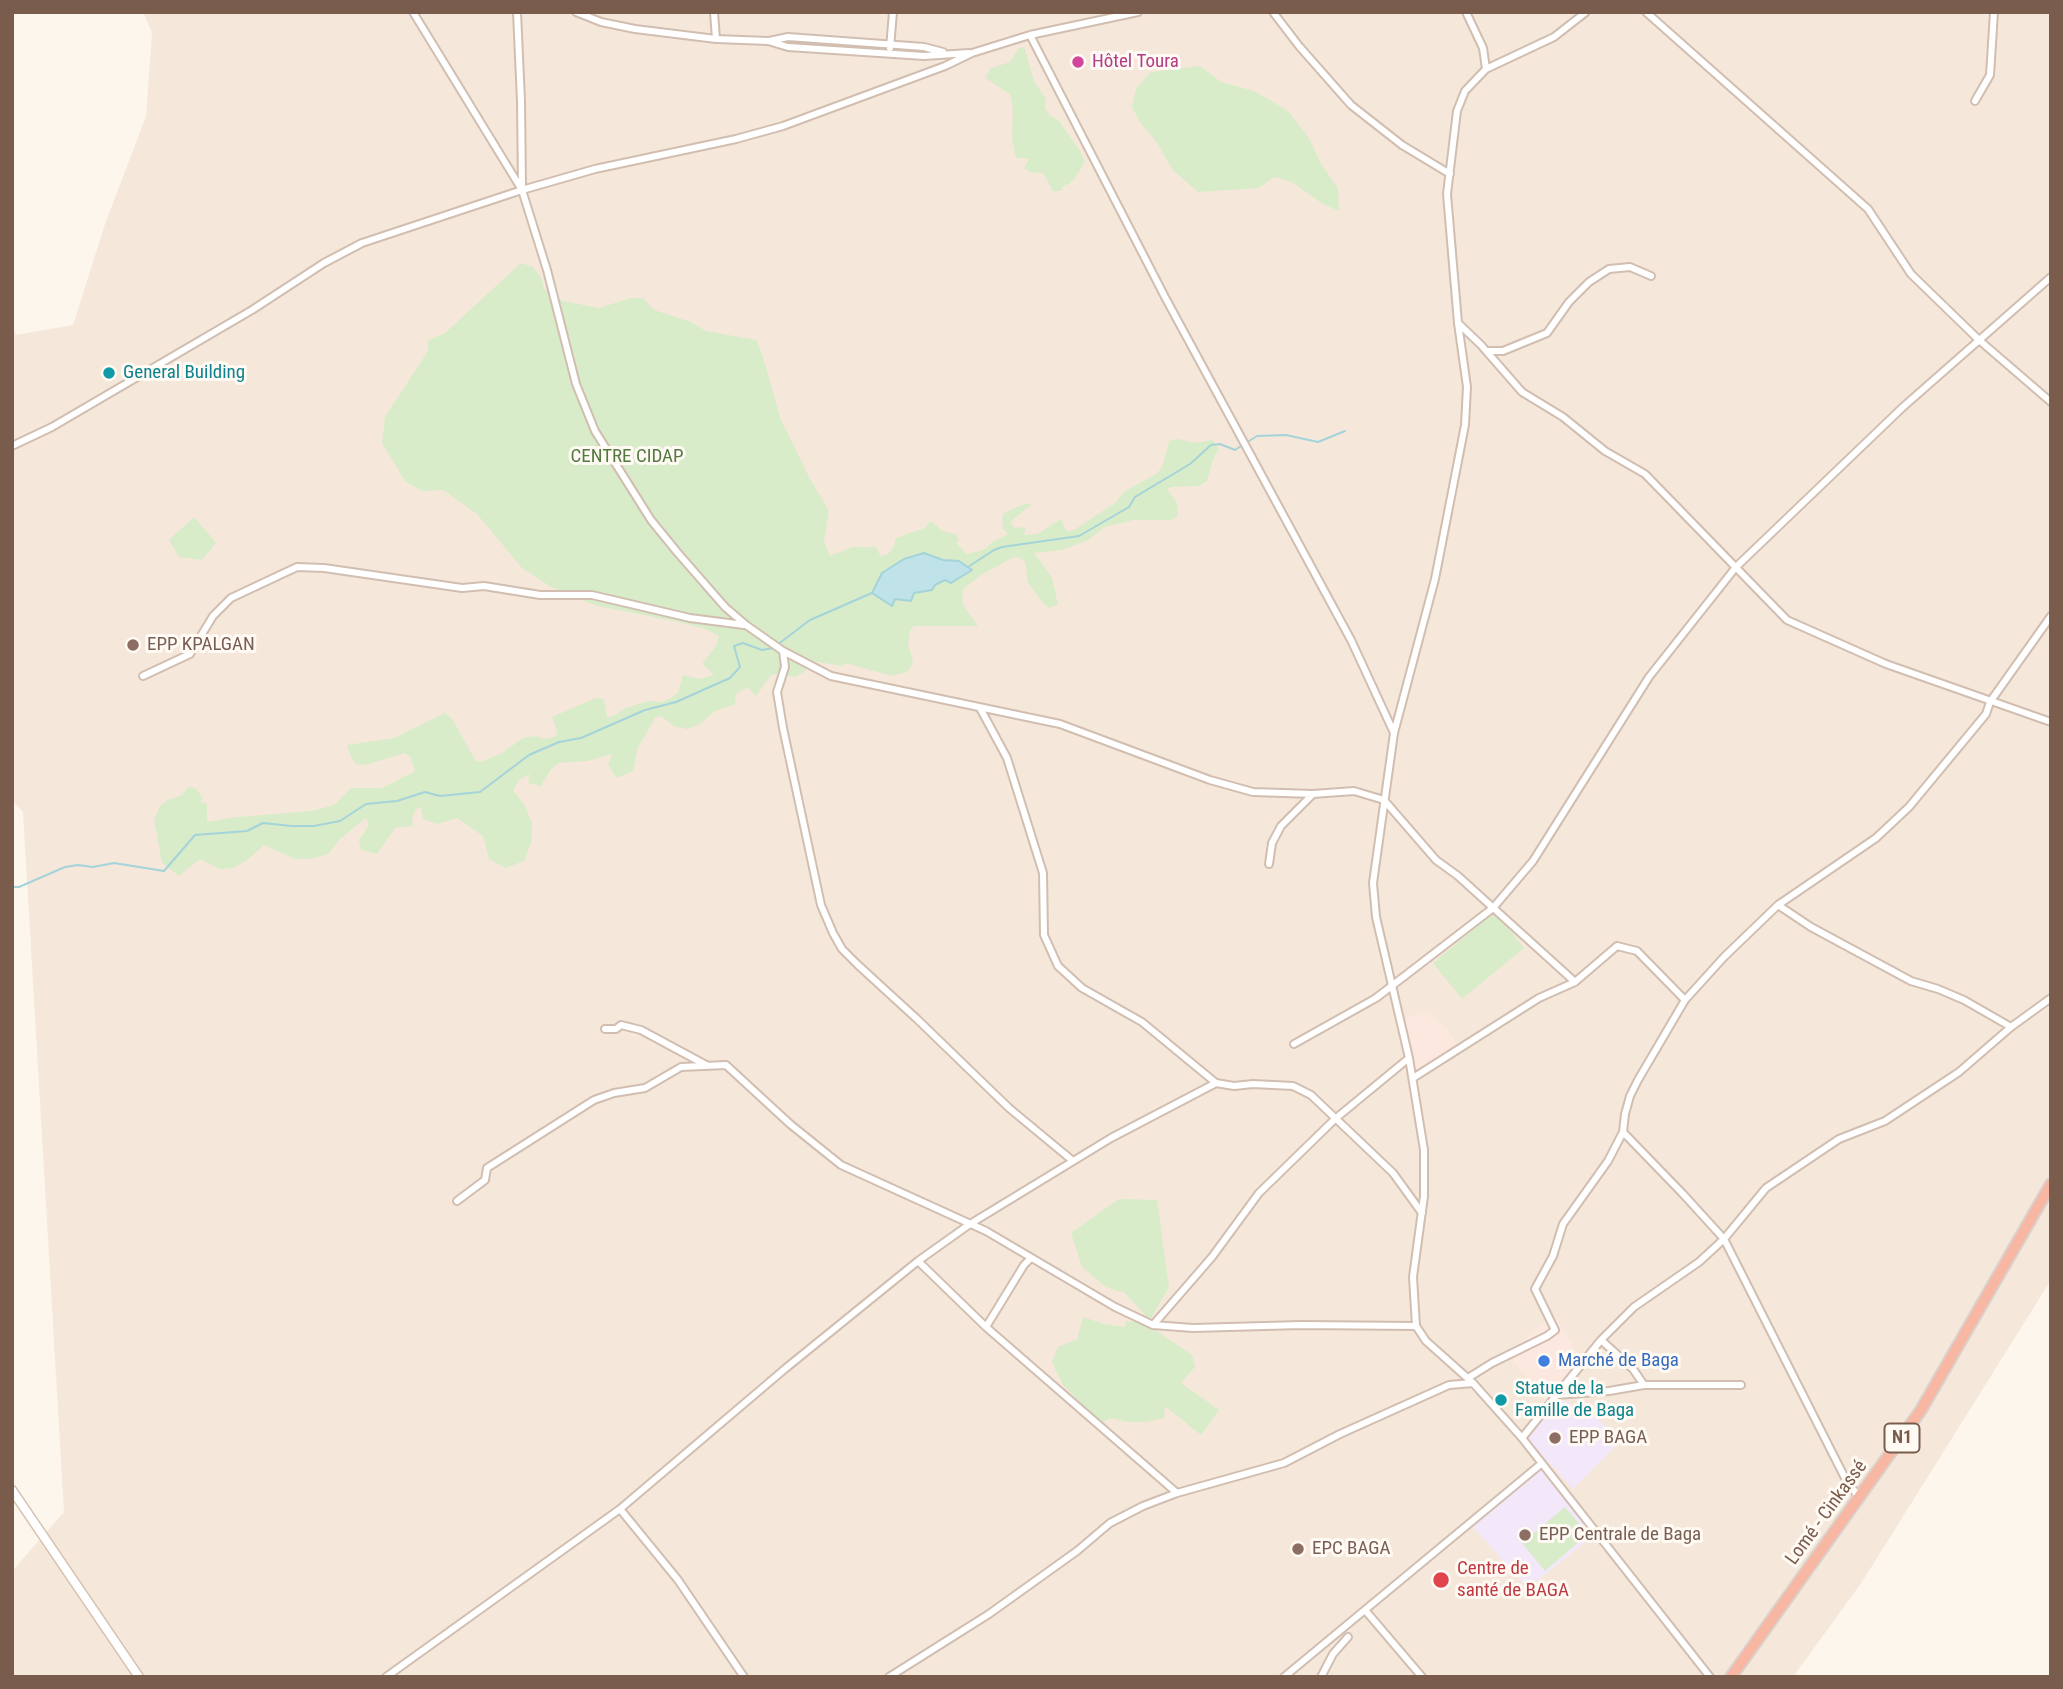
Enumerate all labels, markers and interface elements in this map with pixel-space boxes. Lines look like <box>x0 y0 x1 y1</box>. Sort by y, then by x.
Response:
place label: Hôtel Toura <box>1092 51 1179 73</box>
marker: Hôtel Toura <box>1070 54 1086 70</box>
place label: General Building <box>123 362 245 384</box>
marker: General Building <box>101 365 117 381</box>
park label: CENTRE CIDAP <box>570 446 684 468</box>
place label: EPP KPALGAN <box>147 634 255 656</box>
marker: EPP KPALGAN <box>125 637 141 653</box>
place label: Marché de Baga <box>1558 1350 1679 1372</box>
marker: Marché de Baga <box>1536 1353 1552 1369</box>
place label: Statue de la Famille de Baga <box>1515 1378 1634 1422</box>
marker: Statue de la Famille de Baga <box>1493 1392 1509 1408</box>
road number: N1 <box>1884 1423 1920 1452</box>
place label: EPP BAGA <box>1569 1427 1647 1449</box>
marker: EPP BAGA <box>1547 1430 1563 1446</box>
street label: Lomé - Cinkassé <box>1781 1456 1873 1570</box>
place label: EPP Centrale de Baga <box>1539 1524 1701 1546</box>
marker: EPP Centrale de Baga <box>1517 1527 1533 1543</box>
place label: EPC BAGA <box>1312 1538 1391 1560</box>
marker: EPC BAGA <box>1290 1541 1306 1557</box>
place label: Centre de santé de BAGA <box>1457 1558 1569 1602</box>
marker: Centre de santé de BAGA <box>1431 1570 1451 1590</box>

